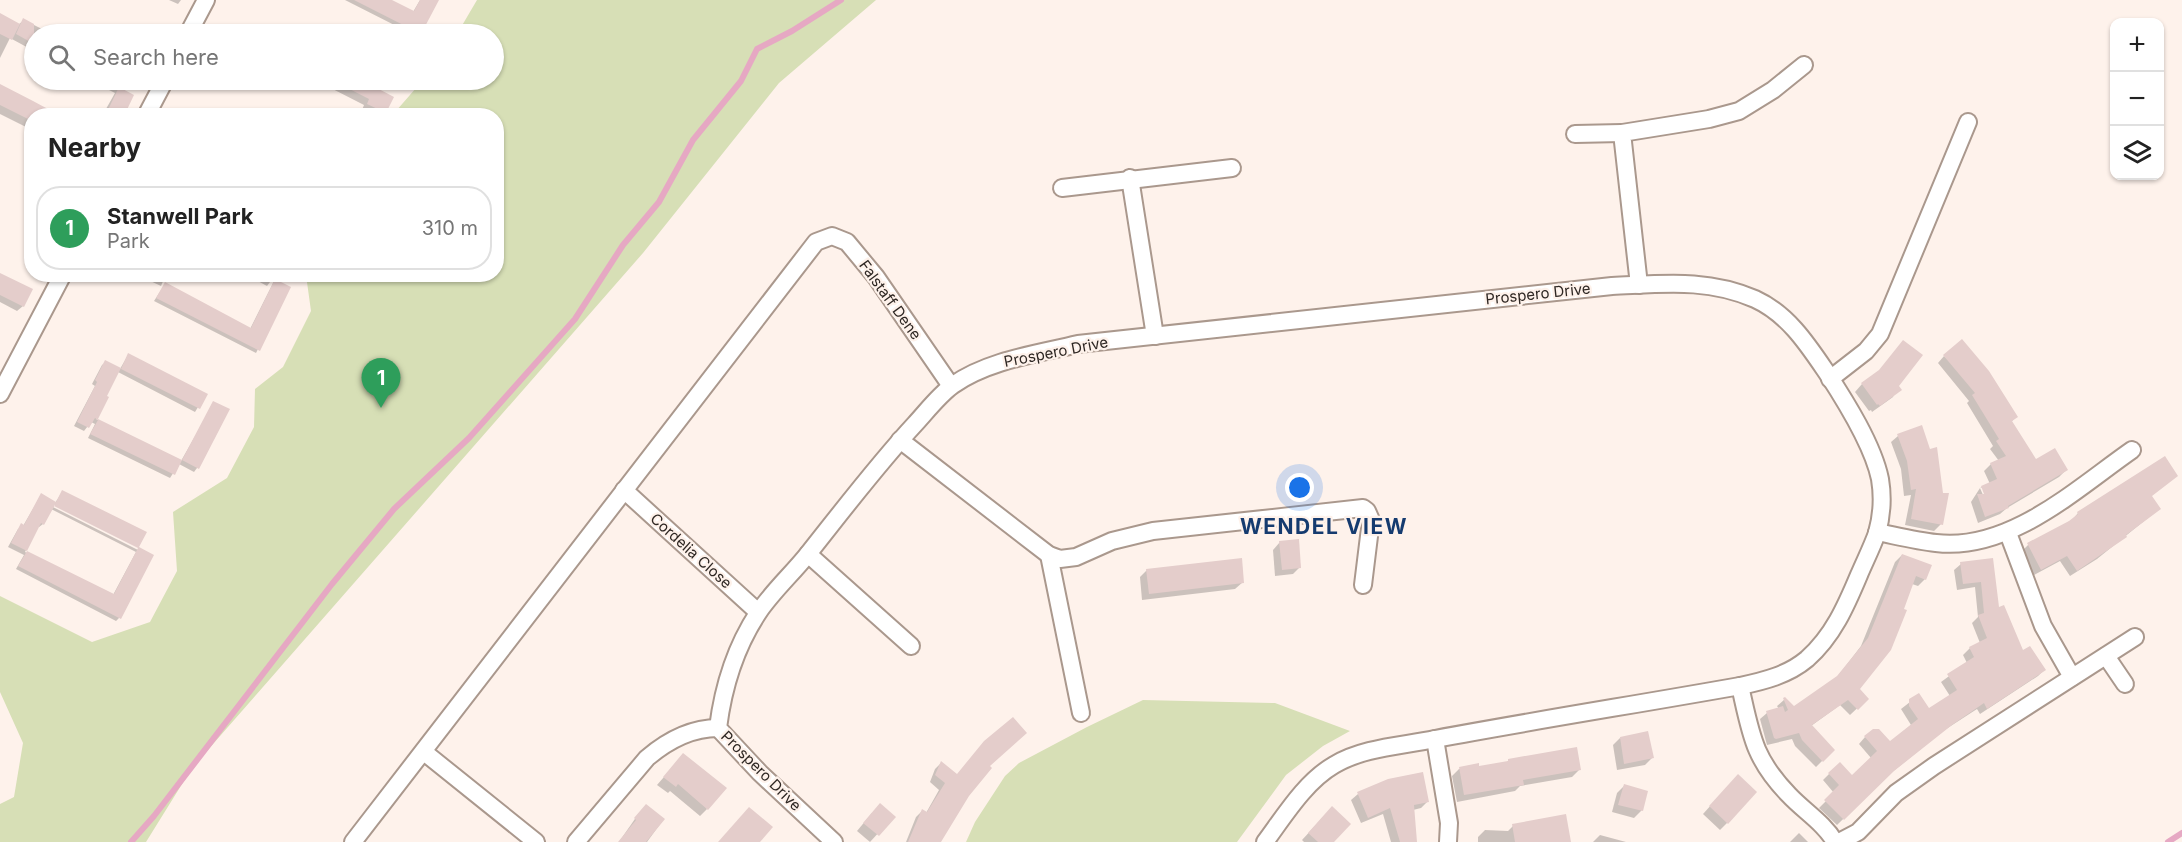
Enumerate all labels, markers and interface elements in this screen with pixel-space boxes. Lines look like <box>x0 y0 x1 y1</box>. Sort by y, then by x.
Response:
map controls <box>2110 18 2164 180</box>
button: + <box>2110 18 2164 72</box>
search box <box>24 24 504 90</box>
icon: search <box>45 41 78 74</box>
text: Search here <box>93 44 219 70</box>
button: − <box>2110 72 2164 126</box>
button: layers <box>2110 126 2164 180</box>
text: Nearby <box>48 132 141 163</box>
text: Stanwell Park <box>107 203 254 229</box>
text: 1 <box>65 216 74 240</box>
text: 310 m <box>422 216 478 240</box>
text: Park <box>107 229 150 253</box>
street label: Falstaff Dene <box>855 256 926 343</box>
street label: Prospero Drive <box>1484 279 1591 308</box>
street label: Prospero Drive <box>1002 332 1110 371</box>
pin: 1 <box>362 358 400 408</box>
your location <box>1285 473 1314 502</box>
street label: Cordelia Close <box>647 509 736 592</box>
district label: WENDEL VIEW <box>1240 514 1408 539</box>
street label: Prospero Drive <box>717 727 805 815</box>

